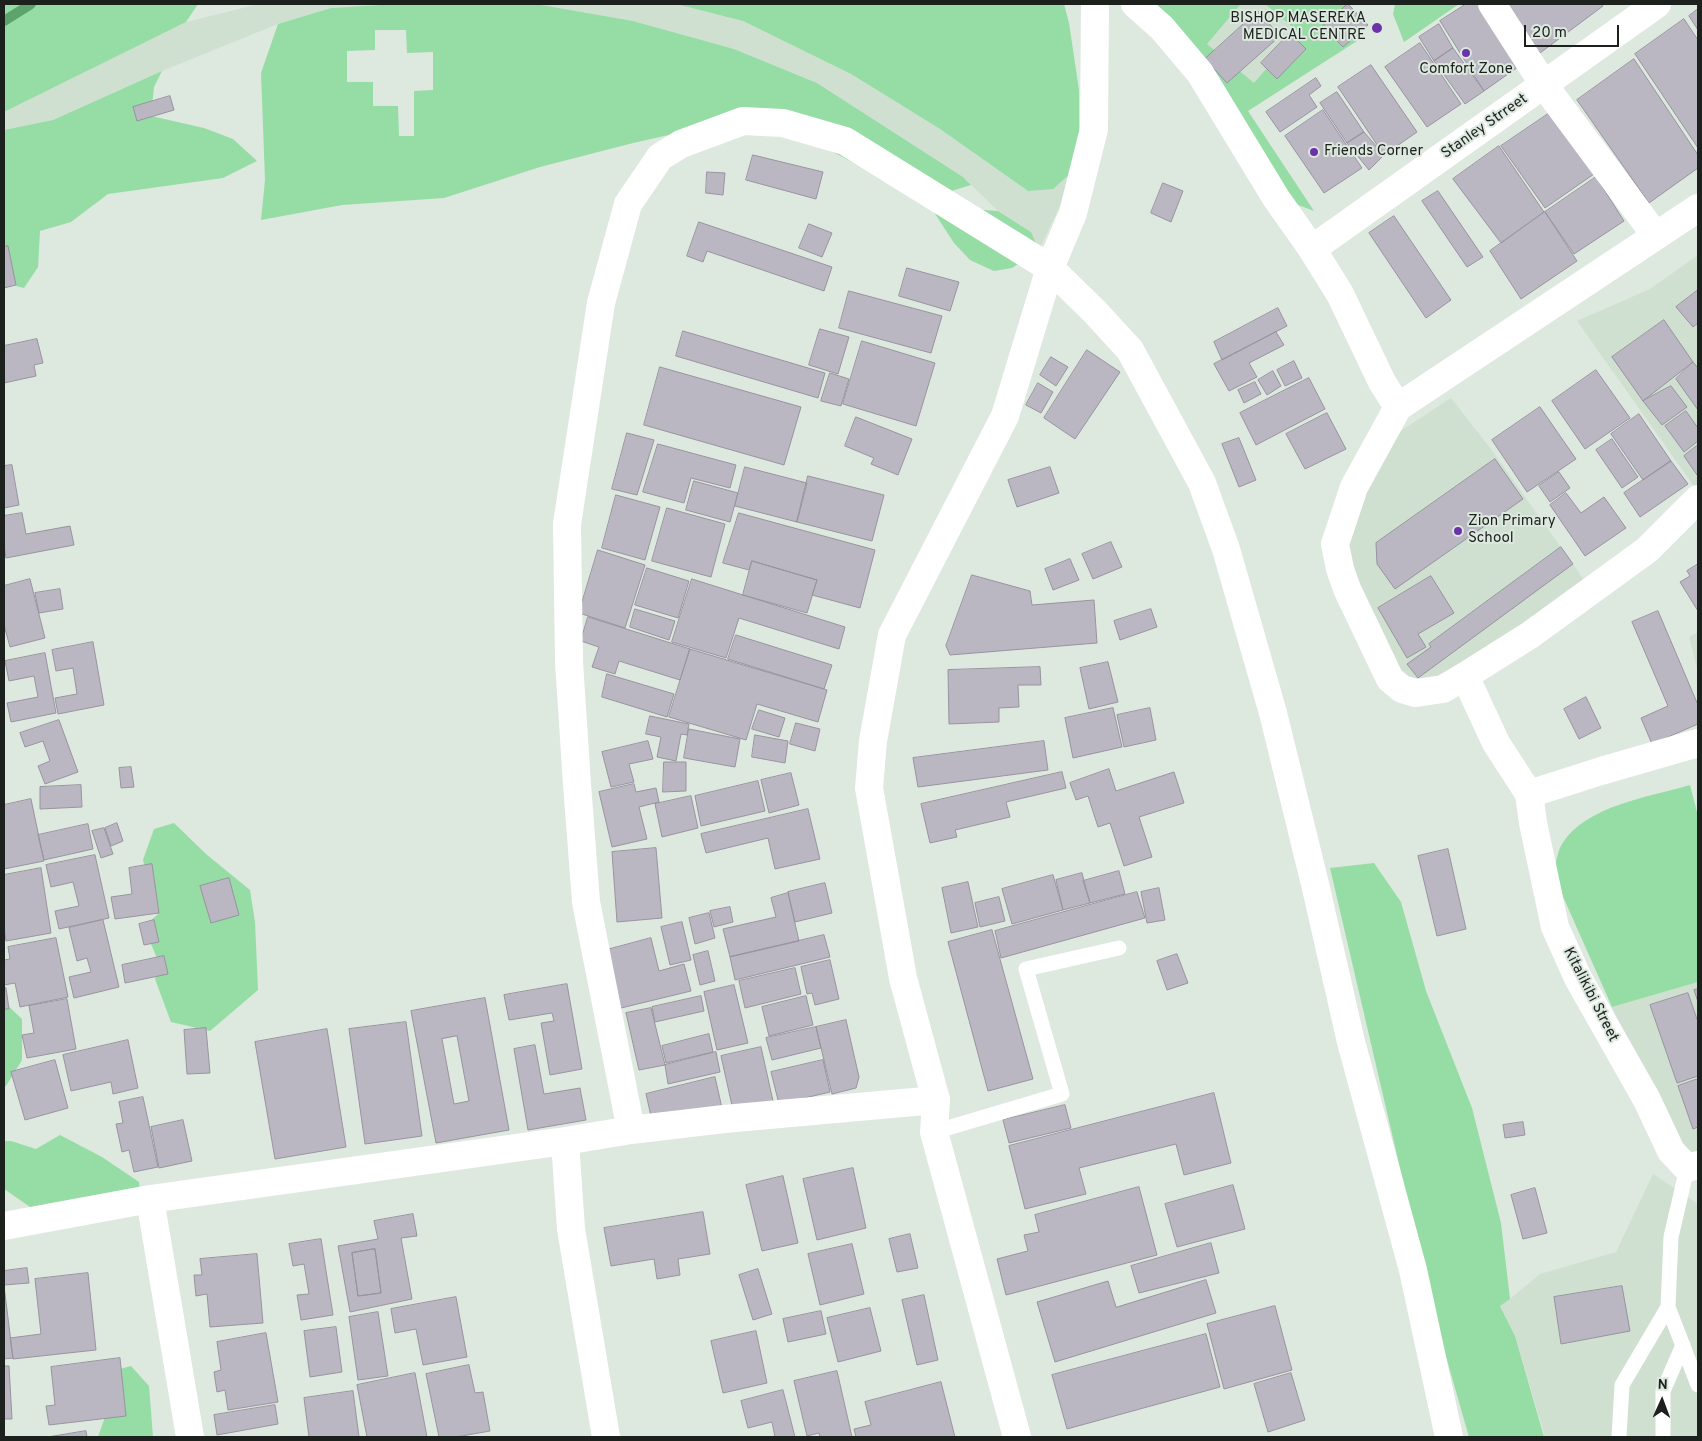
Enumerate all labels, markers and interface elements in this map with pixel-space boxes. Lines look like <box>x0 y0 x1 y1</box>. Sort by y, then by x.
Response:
place label: BISHOP MASEREKA MEDICAL CENTRE <box>1230 10 1366 45</box>
scale bar <box>1527 15 1622 47</box>
marker: BISHOP MASEREKA MEDICAL CENTRE <box>1370 21 1384 35</box>
text: 20 m <box>1532 24 1567 43</box>
marker: Comfort Zone <box>1460 47 1472 59</box>
place label: Comfort Zone <box>1419 61 1513 79</box>
street label: Stanley Strreet <box>1438 91 1532 163</box>
place label: Friends Corner <box>1324 143 1423 161</box>
marker: Friends Corner <box>1308 146 1320 158</box>
place label: Zion Primary School <box>1468 513 1556 548</box>
marker: Zion Primary School <box>1452 525 1464 537</box>
street label: Kitalikibi Street <box>1558 945 1622 1045</box>
north arrow <box>1637 1376 1687 1426</box>
text: N <box>1657 1377 1668 1394</box>

